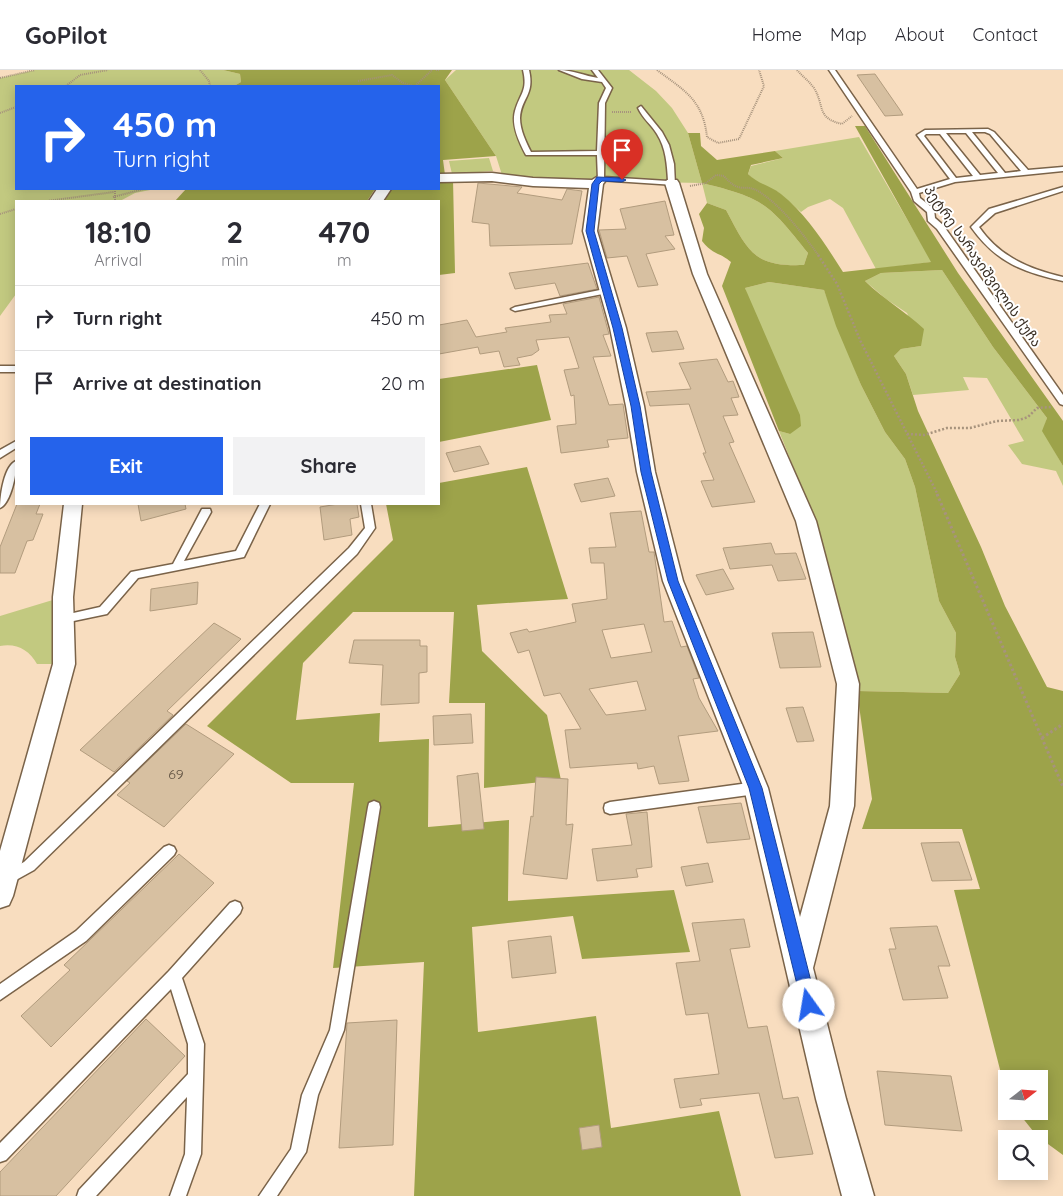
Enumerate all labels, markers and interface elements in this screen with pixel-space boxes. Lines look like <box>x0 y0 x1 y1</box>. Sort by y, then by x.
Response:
text: GoPilot <box>25 20 108 50</box>
text: Home <box>752 23 802 46</box>
text: Map <box>830 23 867 46</box>
text: About <box>895 23 945 46</box>
text: Contact <box>973 23 1038 46</box>
text: 450 m <box>113 102 217 146</box>
icon: right <box>30 105 95 170</box>
pin <box>601 129 643 180</box>
icon: arrive <box>608 136 636 164</box>
text: Turn right <box>113 145 210 173</box>
street label: პეტრე სარაჯიშვილის ქუჩა <box>920 182 1046 350</box>
text: 18:10 <box>85 213 151 251</box>
text: 2 <box>226 213 243 251</box>
text: 470 <box>318 213 370 251</box>
text: Arrival <box>94 250 142 270</box>
text: min <box>221 250 249 270</box>
text: m <box>337 250 352 270</box>
icon: right <box>30 304 58 332</box>
text: Turn right <box>73 306 162 330</box>
text: 450 m <box>371 306 425 330</box>
icon: arrive <box>30 369 58 397</box>
text: Arrive at destination <box>73 371 262 395</box>
text: 20 m <box>381 371 425 395</box>
button: Exit <box>30 437 223 495</box>
button: Share <box>233 437 425 495</box>
house number: 69 <box>168 765 184 783</box>
position arrow <box>782 978 834 1030</box>
north arrow <box>998 1070 1048 1120</box>
map controls <box>998 1070 1048 1180</box>
button: search <box>998 1130 1048 1180</box>

